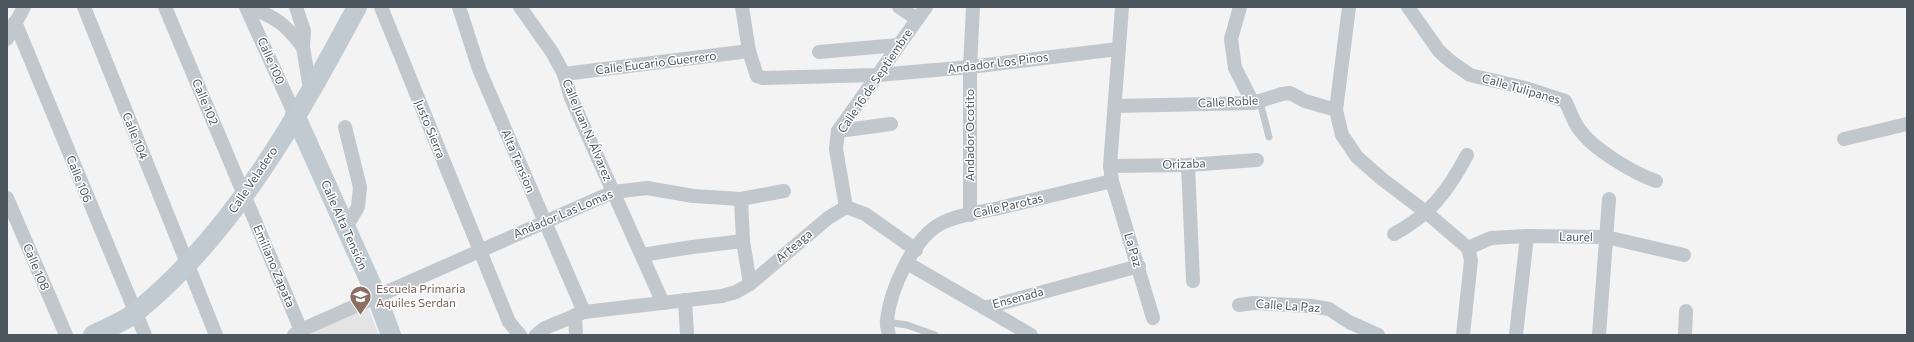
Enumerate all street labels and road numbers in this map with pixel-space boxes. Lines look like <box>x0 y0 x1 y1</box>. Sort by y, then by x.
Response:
street label: Calle 16 de Septiembre <box>834 26 914 135</box>
street label: Calle 100 <box>255 35 289 86</box>
street label: Calle Eucario Guerrero <box>595 48 717 76</box>
street label: Andador Los Pinos <box>947 49 1049 75</box>
street label: Calle Tulipanes <box>1481 70 1562 106</box>
street label: Calle 102 <box>190 76 222 127</box>
street label: Calle Juan N. Álvarez <box>559 76 616 183</box>
street label: Andador Ocotito <box>962 89 976 181</box>
street label: Calle Roble <box>1197 92 1259 110</box>
street label: Justo Sierra <box>412 97 449 160</box>
street label: Calle 104 <box>120 110 152 161</box>
street label: Alta Tension <box>499 127 539 194</box>
street label: Calle Veladero <box>225 143 280 215</box>
street label: Calle 106 <box>64 153 96 204</box>
street label: Orizaba <box>1162 155 1206 171</box>
street label: Calle Alta Tensión <box>319 178 371 272</box>
street label: Andador Las Lomas <box>511 186 614 240</box>
street label: Calle Parotas <box>971 190 1044 220</box>
street label: Emiliano Zapata <box>251 222 299 309</box>
street label: Arteaga <box>772 226 814 264</box>
street label: Laurel <box>1559 229 1593 243</box>
street label: La Paz <box>1122 231 1146 269</box>
street label: Calle 108 <box>21 241 53 292</box>
street label: Ensenada <box>991 284 1045 311</box>
street label: Calle La Paz <box>1255 296 1321 314</box>

